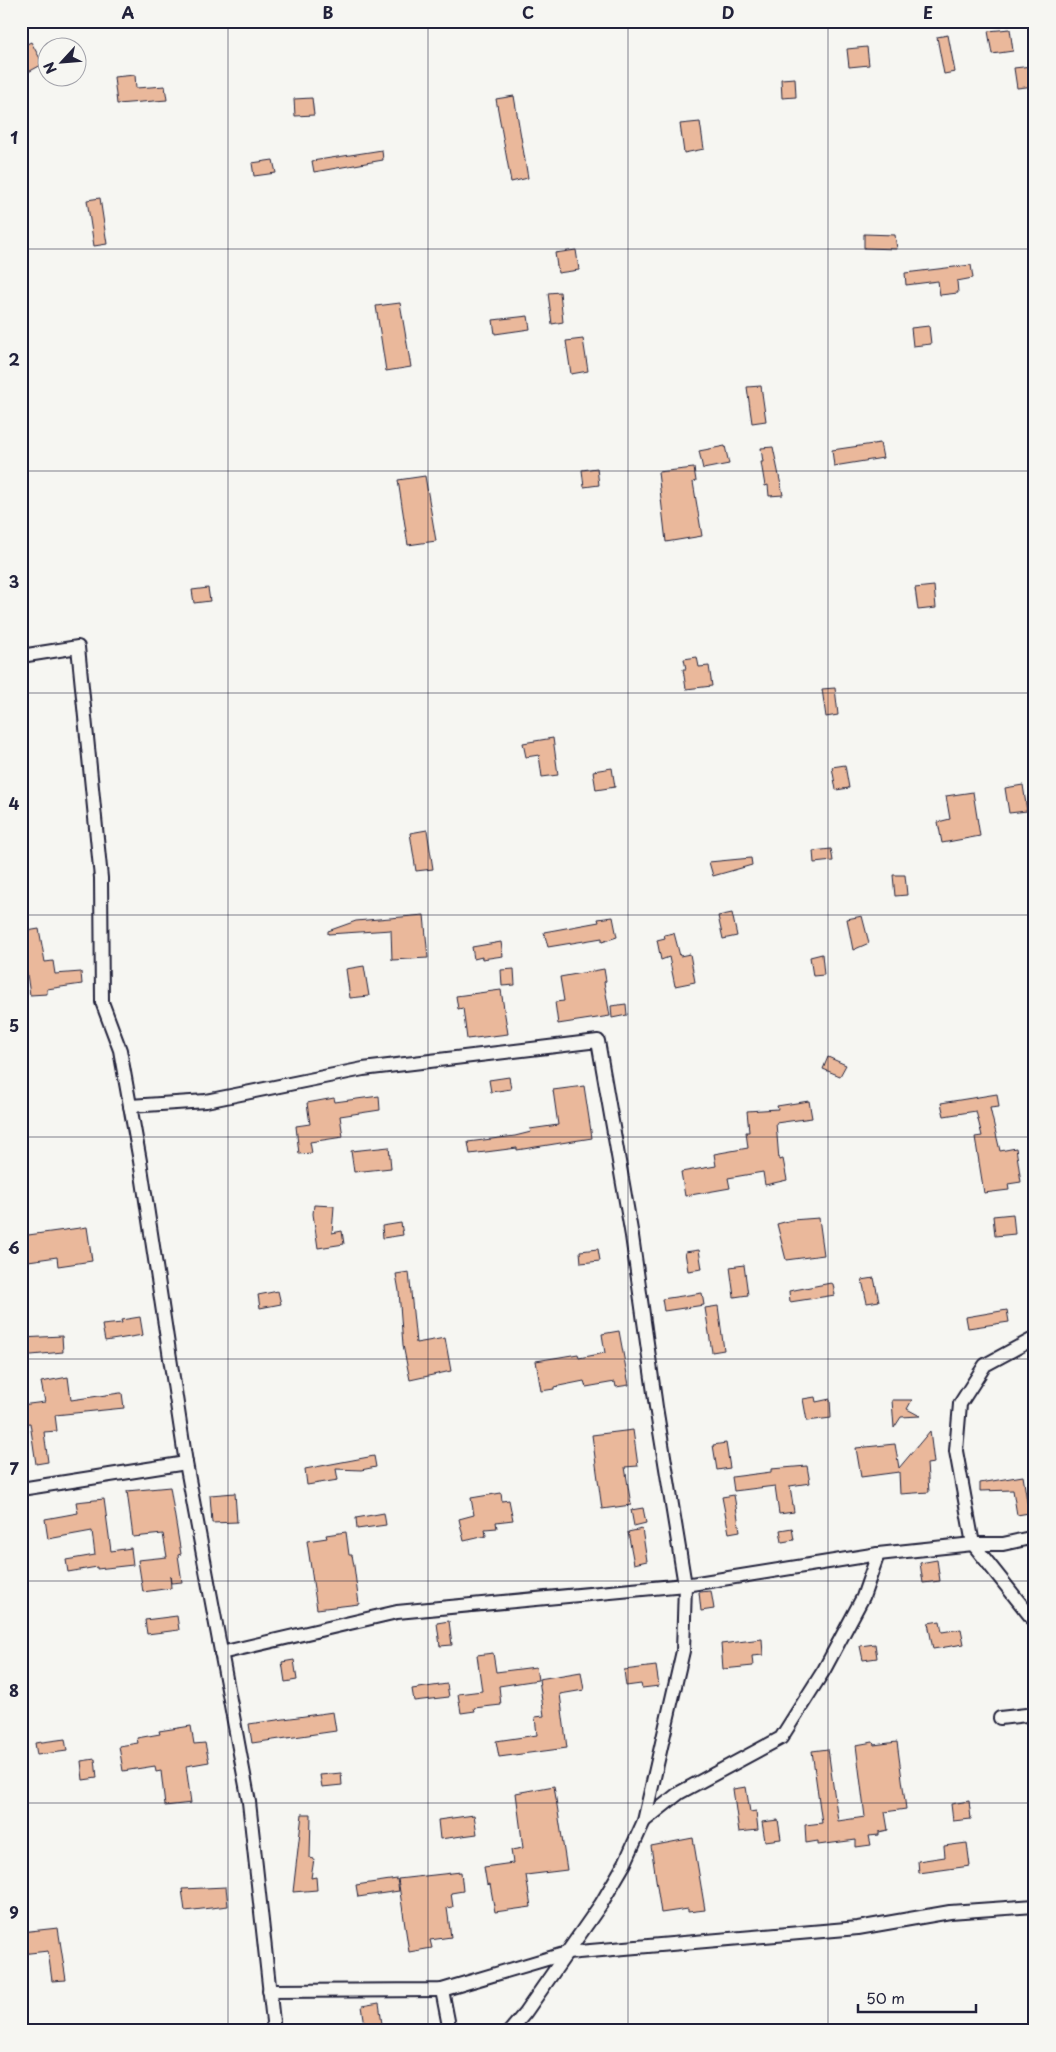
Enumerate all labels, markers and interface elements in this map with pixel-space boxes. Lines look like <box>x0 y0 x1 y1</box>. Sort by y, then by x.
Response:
text: A <box>122 0 135 24</box>
text: B <box>323 0 334 24</box>
text: C <box>522 0 534 24</box>
text: D <box>722 0 734 24</box>
text: E <box>923 0 933 24</box>
north arrow <box>38 38 88 88</box>
text: N <box>38 58 62 78</box>
text: 1 <box>10 125 18 149</box>
text: 2 <box>8 347 20 371</box>
text: 3 <box>9 569 19 593</box>
text: 4 <box>9 791 20 815</box>
text: 5 <box>9 1013 19 1037</box>
text: 6 <box>8 1235 20 1259</box>
text: 7 <box>9 1456 19 1480</box>
text: 8 <box>9 1678 19 1702</box>
text: 9 <box>9 1900 19 1924</box>
scale bar <box>858 1982 976 2014</box>
text: 50 m <box>866 1986 905 2009</box>

